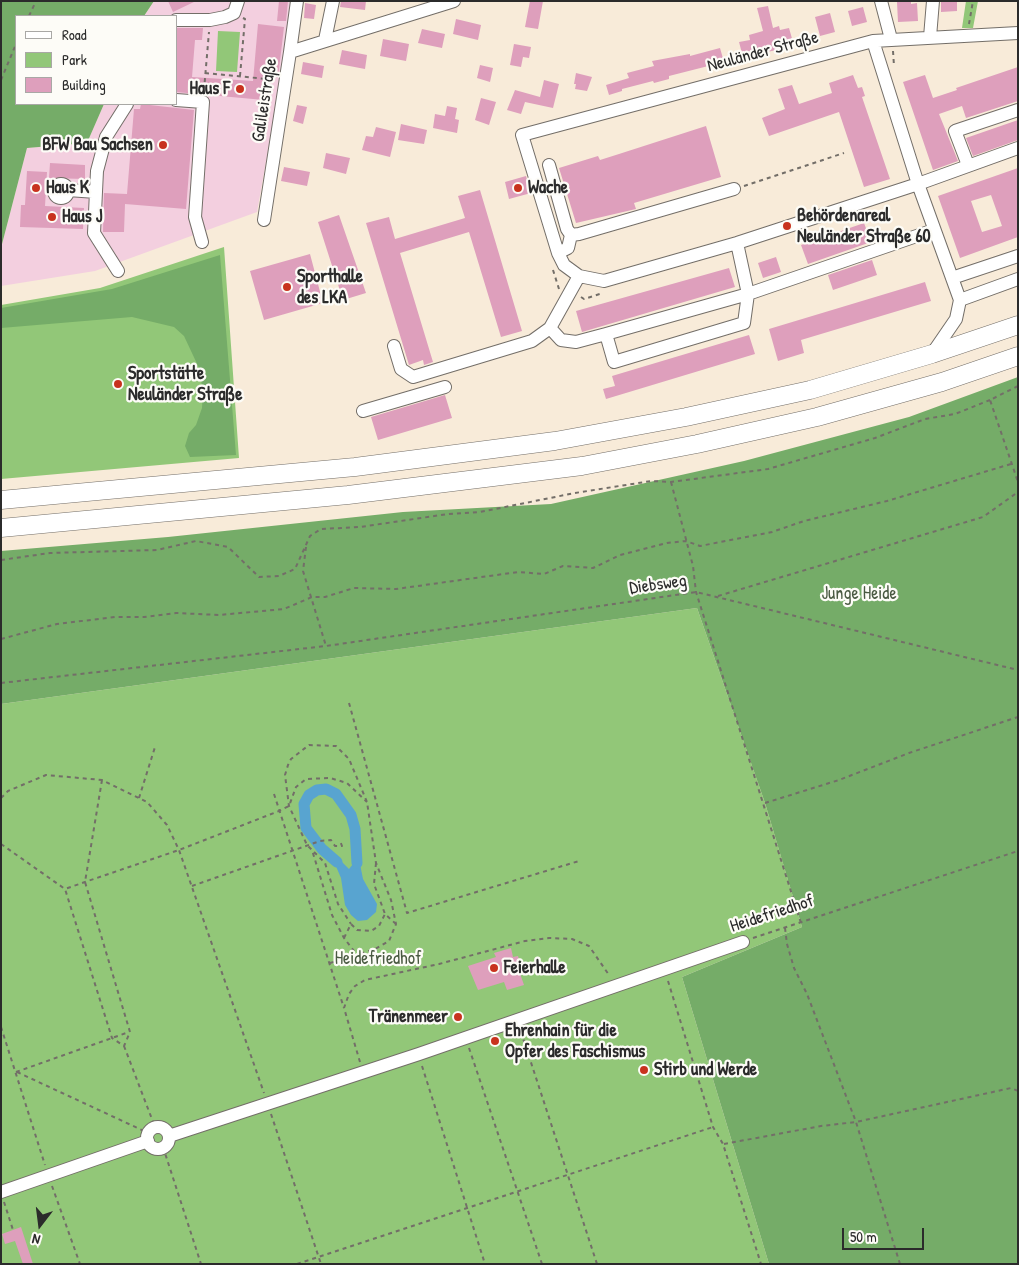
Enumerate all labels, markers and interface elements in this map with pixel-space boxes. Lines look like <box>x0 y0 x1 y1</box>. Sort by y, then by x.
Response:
legend <box>15 15 178 105</box>
text: Road <box>62 24 87 45</box>
street label: Neuländer Straße <box>705 27 821 77</box>
text: Park <box>62 49 87 70</box>
street label: Galileistraße <box>248 57 282 143</box>
text: Building <box>62 74 106 95</box>
place label: Haus F <box>190 78 230 100</box>
marker: Haus F <box>234 83 246 95</box>
place label: BFW Bau Sachsen <box>42 134 153 156</box>
marker: BFW Bau Sachsen <box>157 139 169 151</box>
place label: Haus K <box>46 177 89 199</box>
place label: Wache <box>528 177 568 199</box>
marker: Haus K <box>30 182 42 194</box>
marker: Wache <box>512 182 524 194</box>
place label: Behördenareal Neuländer Straße 60 <box>797 205 931 248</box>
place label: Haus J <box>62 206 102 228</box>
marker: Haus J <box>46 211 58 223</box>
marker: Behördenareal Neuländer Straße 60 <box>781 220 793 232</box>
place label: Sporthalle des LKA <box>297 266 363 308</box>
marker: Sporthalle des LKA <box>281 281 293 293</box>
place label: Sportstätte Neuländer Straße <box>128 363 242 406</box>
marker: Sportstätte Neuländer Straße <box>112 378 124 390</box>
street label: Diebsweg <box>628 570 688 600</box>
park label: Junge Heide <box>821 583 897 605</box>
street label: Heidefriedhof <box>727 890 817 938</box>
park label: Heidefriedhof <box>335 948 421 970</box>
place label: Feierhalle <box>504 957 566 979</box>
marker: Feierhalle <box>488 962 500 974</box>
place label: Tränenmeer <box>369 1006 448 1028</box>
marker: Tränenmeer <box>452 1011 464 1023</box>
place label: Ehrenhain für die Opfer des Faschismus <box>505 1020 645 1062</box>
marker: Ehrenhain für die Opfer des Faschismus <box>489 1035 501 1047</box>
place label: Stirb und Werde <box>654 1059 757 1081</box>
marker: Stirb und Werde <box>638 1064 650 1076</box>
north arrow <box>15 1200 65 1250</box>
scale bar <box>844 1218 926 1250</box>
text: 50 m <box>850 1226 877 1247</box>
text: N <box>30 1230 42 1250</box>

